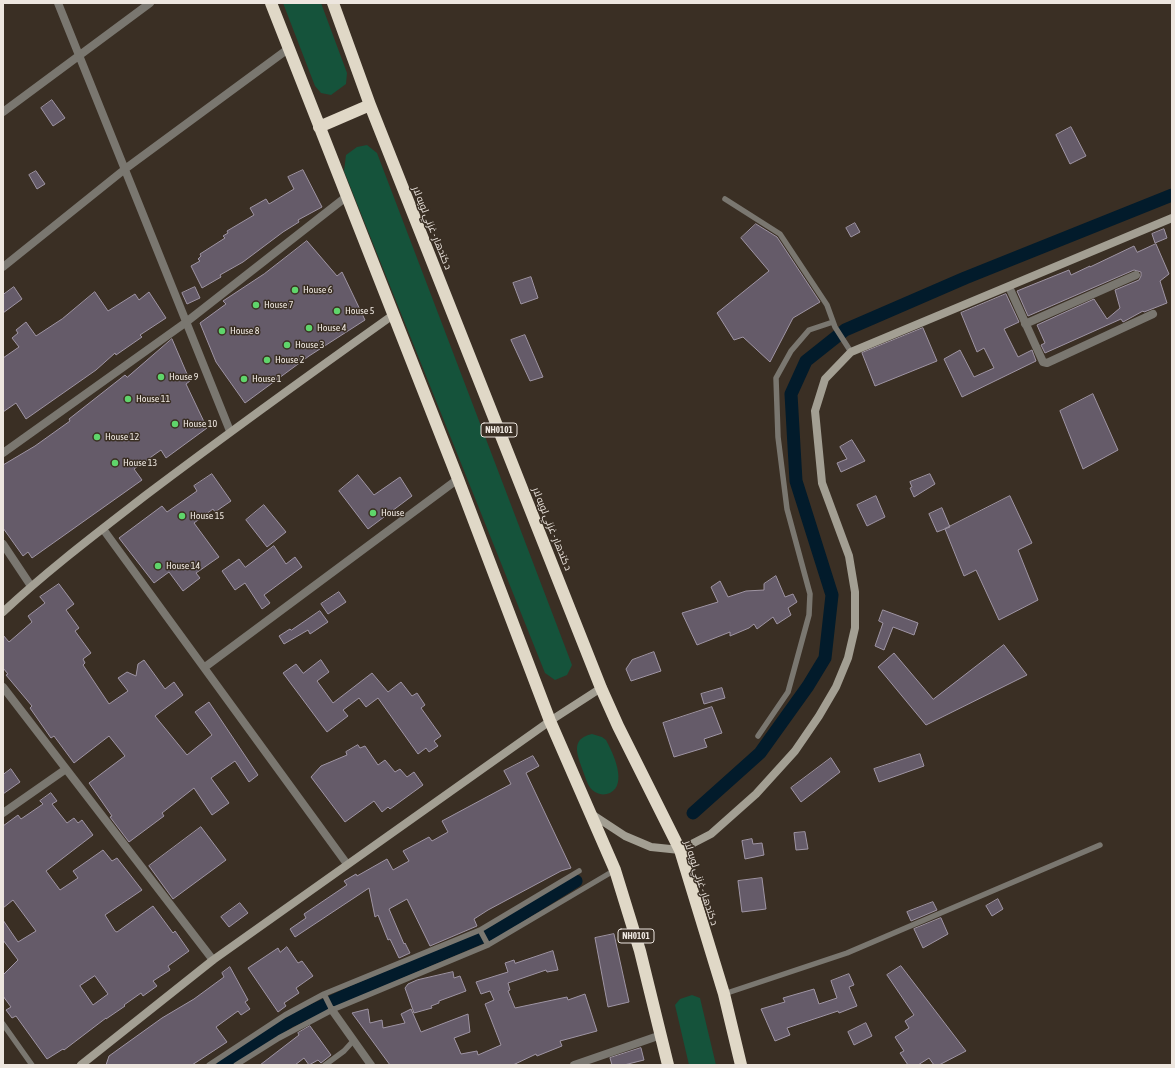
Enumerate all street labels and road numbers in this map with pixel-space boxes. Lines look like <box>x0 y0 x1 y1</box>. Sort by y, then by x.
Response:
street label: د کندهار - غزني لويه لار <box>410 185 454 271</box>
road number: NH0101 <box>481 423 517 437</box>
street label: د کندهار - غزني لويه لار <box>530 486 574 572</box>
street label: د کندهار - غزني لويه لار <box>682 839 720 927</box>
road number: NH0101 <box>618 929 654 943</box>

